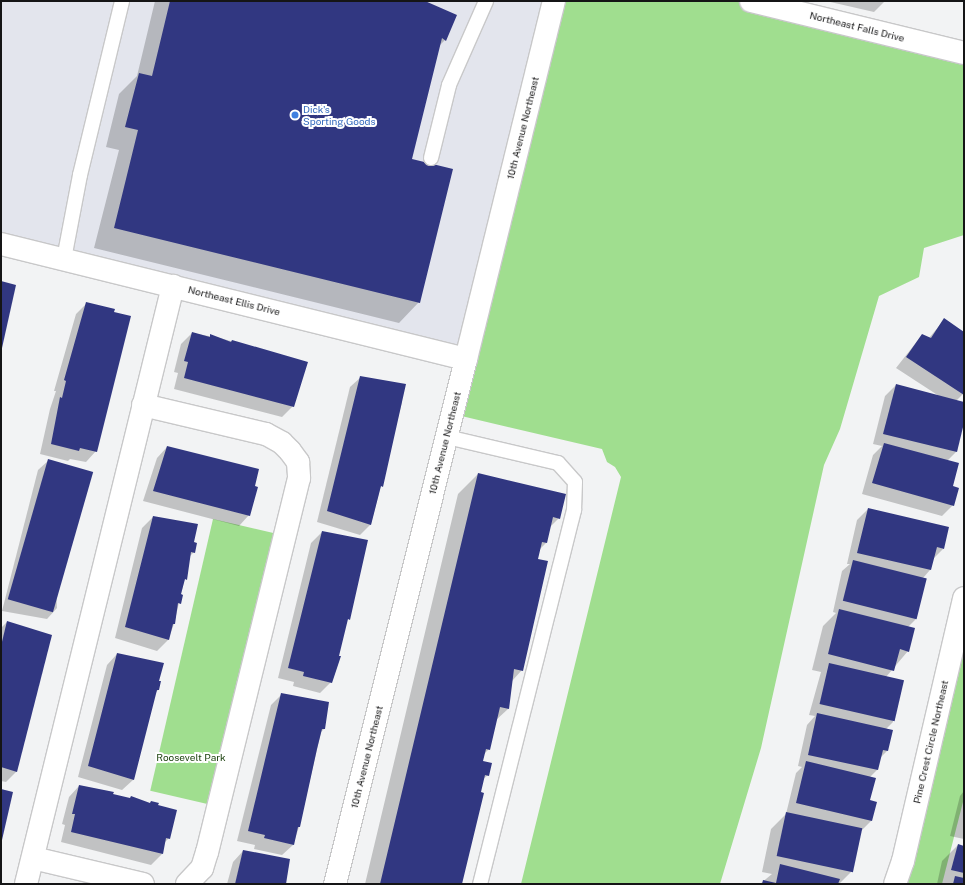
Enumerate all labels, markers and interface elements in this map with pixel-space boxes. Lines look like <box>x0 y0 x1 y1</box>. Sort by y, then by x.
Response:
street label: Northeast Falls Drive <box>808 9 906 45</box>
street label: 10th Avenue Northeast <box>504 75 542 181</box>
place label: Dick's Sporting Goods <box>303 103 376 126</box>
marker: Dick's Sporting Goods <box>290 110 300 120</box>
street label: Northeast Ellis Drive <box>187 284 281 318</box>
street label: 10th Avenue Northeast <box>426 390 464 496</box>
street label: Pine Crest Circle Northeast <box>911 679 951 805</box>
street label: 10th Avenue Northeast <box>348 704 386 810</box>
park label: Roosevelt Park <box>156 752 226 764</box>

